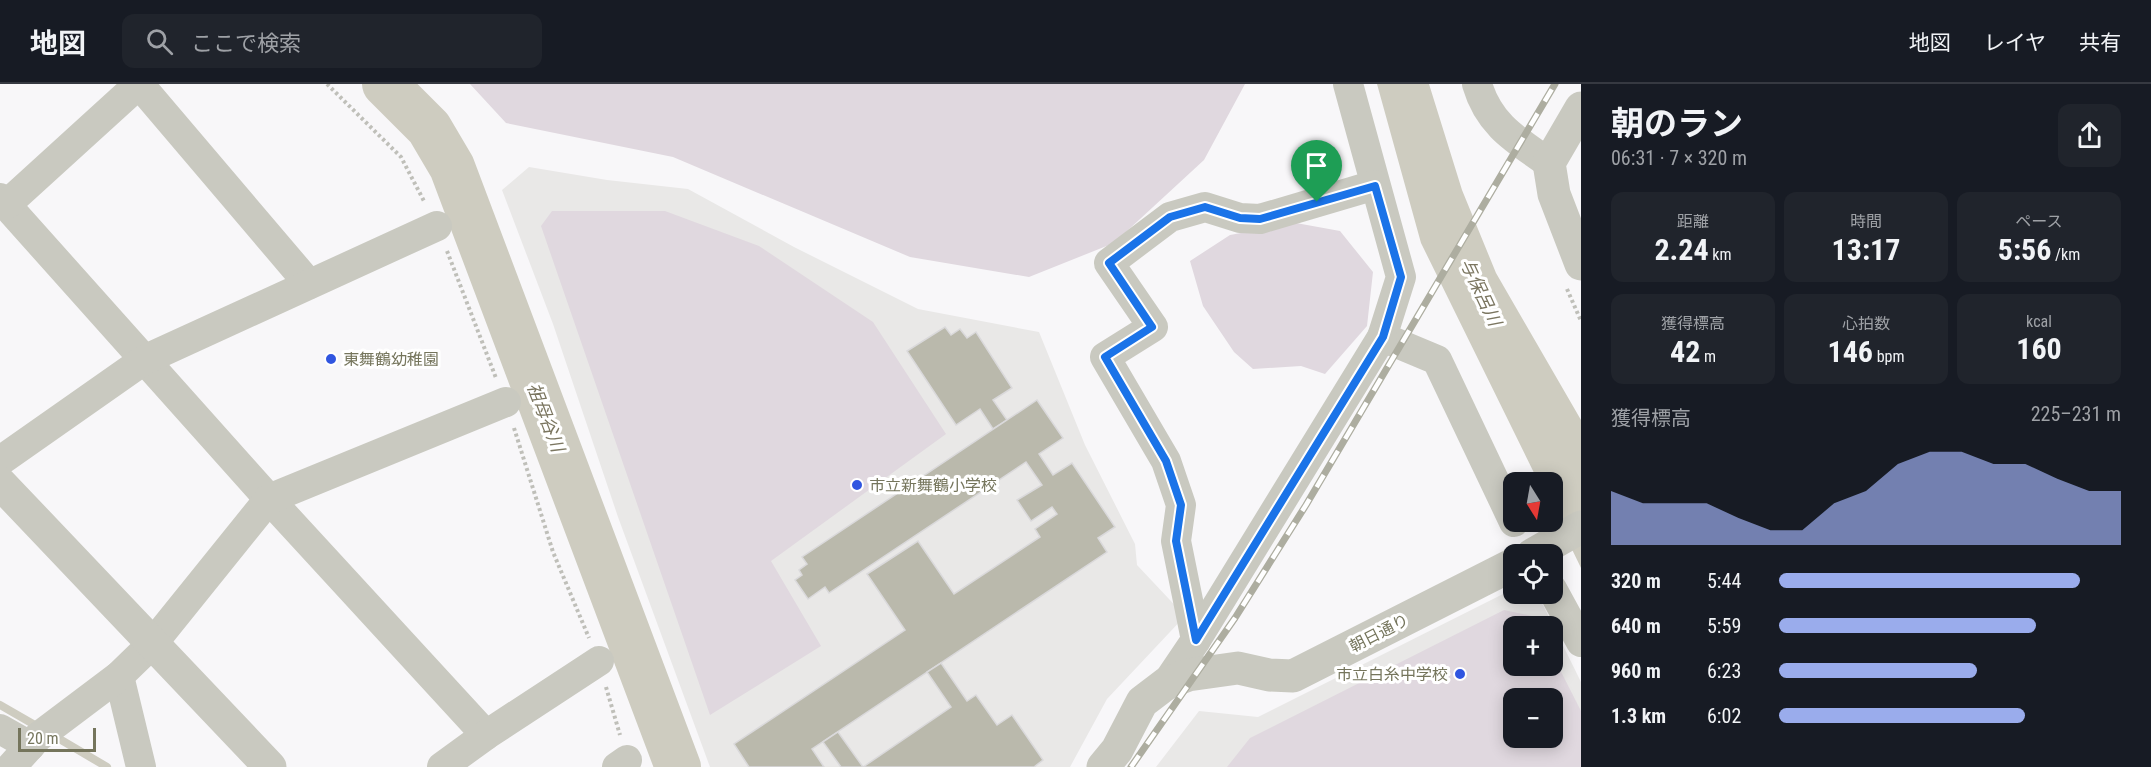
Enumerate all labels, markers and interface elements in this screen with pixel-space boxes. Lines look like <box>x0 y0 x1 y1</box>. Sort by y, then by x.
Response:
search box <box>122 14 542 68</box>
icon: search <box>143 25 176 58</box>
text: 地図 <box>30 27 86 60</box>
text: ここで検索 <box>191 31 301 56</box>
text: 地図 <box>1909 31 1951 55</box>
text: レイヤ <box>1984 31 2046 55</box>
text: 共有 <box>2079 31 2121 55</box>
text: 朝のラン <box>1611 104 1743 143</box>
button: share <box>2058 104 2121 167</box>
pin <box>1291 140 1342 202</box>
text: 06:31 · 7 × 320 m <box>1611 146 1747 170</box>
icon: arrive <box>1300 149 1333 182</box>
text: 距離 <box>1677 212 1709 231</box>
text: 時間 <box>1850 212 1882 231</box>
text: ペース <box>2015 212 2063 231</box>
text: 2.24 <box>1654 232 1709 267</box>
text: 13:17 <box>1832 232 1900 267</box>
text: 5:56 <box>1998 232 2051 267</box>
text: km <box>1709 245 1732 264</box>
text: /km <box>2051 245 2080 264</box>
water label: 与保呂川 <box>1456 255 1507 331</box>
text: kcal <box>2026 312 2052 331</box>
text: 獲得標高 <box>1661 314 1725 333</box>
text: 心拍数 <box>1842 314 1890 333</box>
text: 160 <box>2016 331 2062 366</box>
text: 42 <box>1670 334 1700 369</box>
text: 146 <box>1828 334 1873 369</box>
text: m <box>1700 347 1716 366</box>
text: bpm <box>1873 347 1904 366</box>
place label: 東舞鶴幼稚園 <box>343 350 439 369</box>
marker: 東舞鶴幼稚園 <box>324 352 338 366</box>
water label: 祖母谷川 <box>523 380 569 456</box>
text: 225–231 m <box>2031 402 2121 426</box>
text: 獲得標高 <box>1611 406 1691 430</box>
north arrow <box>1503 472 1563 532</box>
map controls <box>1503 472 1563 748</box>
place label: 市立新舞鶴小学校 <box>869 476 997 495</box>
marker: 市立新舞鶴小学校 <box>850 478 864 492</box>
button: locate <box>1503 544 1563 604</box>
text: 320 m <box>1611 569 1661 593</box>
text: 5:44 <box>1707 569 1741 593</box>
street label: 朝日通り <box>1346 610 1412 656</box>
text: 640 m <box>1611 614 1661 638</box>
text: 5:59 <box>1707 614 1741 638</box>
button: + <box>1503 616 1563 676</box>
text: 960 m <box>1611 659 1661 683</box>
text: 6:23 <box>1707 659 1741 683</box>
place label: 市立白糸中学校 <box>1336 665 1448 684</box>
marker: 市立白糸中学校 <box>1453 667 1467 681</box>
button: − <box>1503 688 1563 748</box>
text: 1.3 km <box>1611 704 1666 728</box>
text: 6:02 <box>1707 704 1741 728</box>
scale bar <box>18 725 96 752</box>
text: 20 m <box>27 729 59 748</box>

